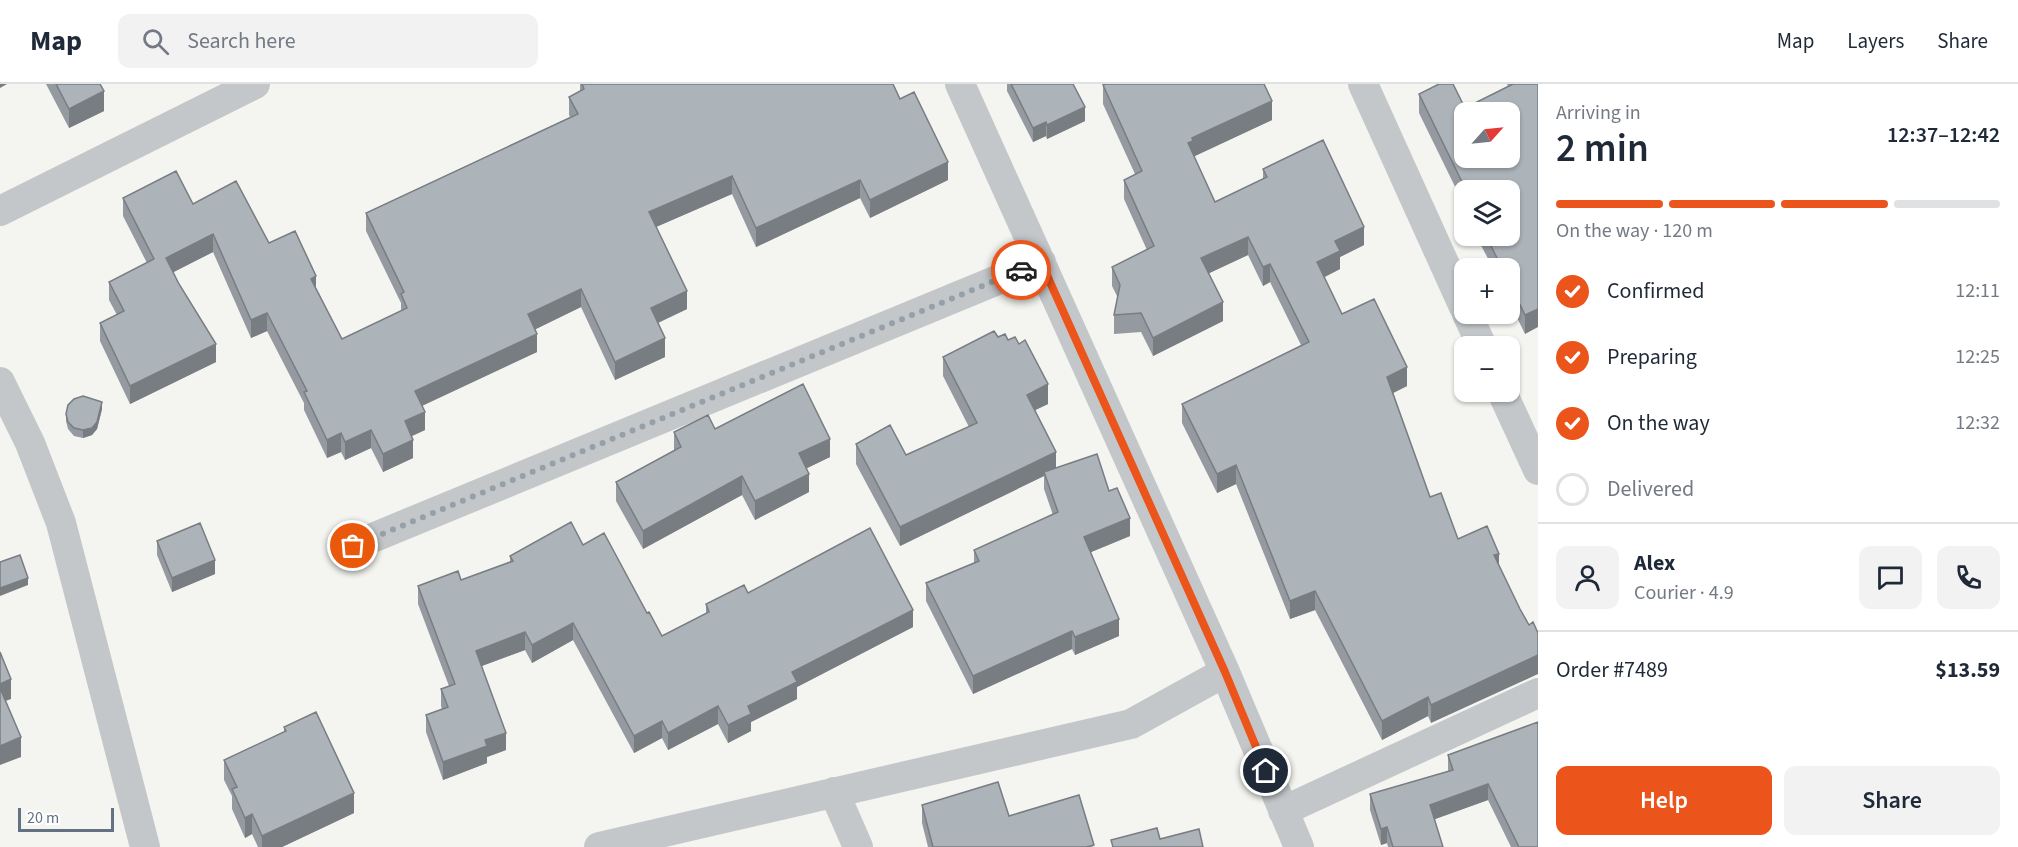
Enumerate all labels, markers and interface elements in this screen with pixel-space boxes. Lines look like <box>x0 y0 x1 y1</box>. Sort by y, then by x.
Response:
search box <box>118 14 538 68</box>
text: Map <box>30 21 82 61</box>
icon: search <box>139 25 172 58</box>
text: Search here <box>187 25 296 57</box>
text: Map <box>1777 26 1814 56</box>
text: Layers <box>1847 26 1904 56</box>
text: Share <box>1937 26 1988 56</box>
text: Arriving in <box>1556 99 1641 127</box>
north arrow <box>1454 102 1520 168</box>
map controls <box>1454 102 1520 402</box>
text: 12:37–12:42 <box>1887 119 2000 151</box>
text: 2 min <box>1556 121 1649 177</box>
button: layers <box>1454 180 1520 246</box>
text: On the way · 120 m <box>1556 217 1713 245</box>
courier <box>991 240 1051 300</box>
icon: car <box>1005 254 1038 287</box>
button: + <box>1454 258 1520 324</box>
icon: check <box>1556 275 1589 308</box>
text: Confirmed <box>1607 275 1704 307</box>
text: 12:11 <box>1955 277 2000 305</box>
button: − <box>1454 336 1520 402</box>
icon: check <box>1556 341 1589 374</box>
text: Preparing <box>1607 341 1697 373</box>
text: 12:25 <box>1955 343 2000 371</box>
icon: check <box>1556 407 1589 440</box>
text: On the way <box>1607 407 1710 439</box>
text: 12:32 <box>1955 409 2000 437</box>
text: Delivered <box>1607 473 1694 505</box>
pin <box>327 520 378 571</box>
icon: bag <box>336 529 369 562</box>
button: person <box>1556 546 1619 609</box>
button: chat <box>1859 546 1922 609</box>
button: phone <box>1937 546 2000 609</box>
text: Alex <box>1634 547 1675 579</box>
text: Courier · 4.9 <box>1634 579 1734 607</box>
text: Order #7489 <box>1556 654 1668 686</box>
text: $13.59 <box>1935 654 2000 686</box>
pin <box>1240 745 1291 796</box>
icon: home <box>1249 754 1282 787</box>
button: Help <box>1556 766 1772 835</box>
button: Share <box>1784 766 2000 835</box>
scale bar <box>18 805 114 832</box>
text: 20 m <box>27 807 59 829</box>

